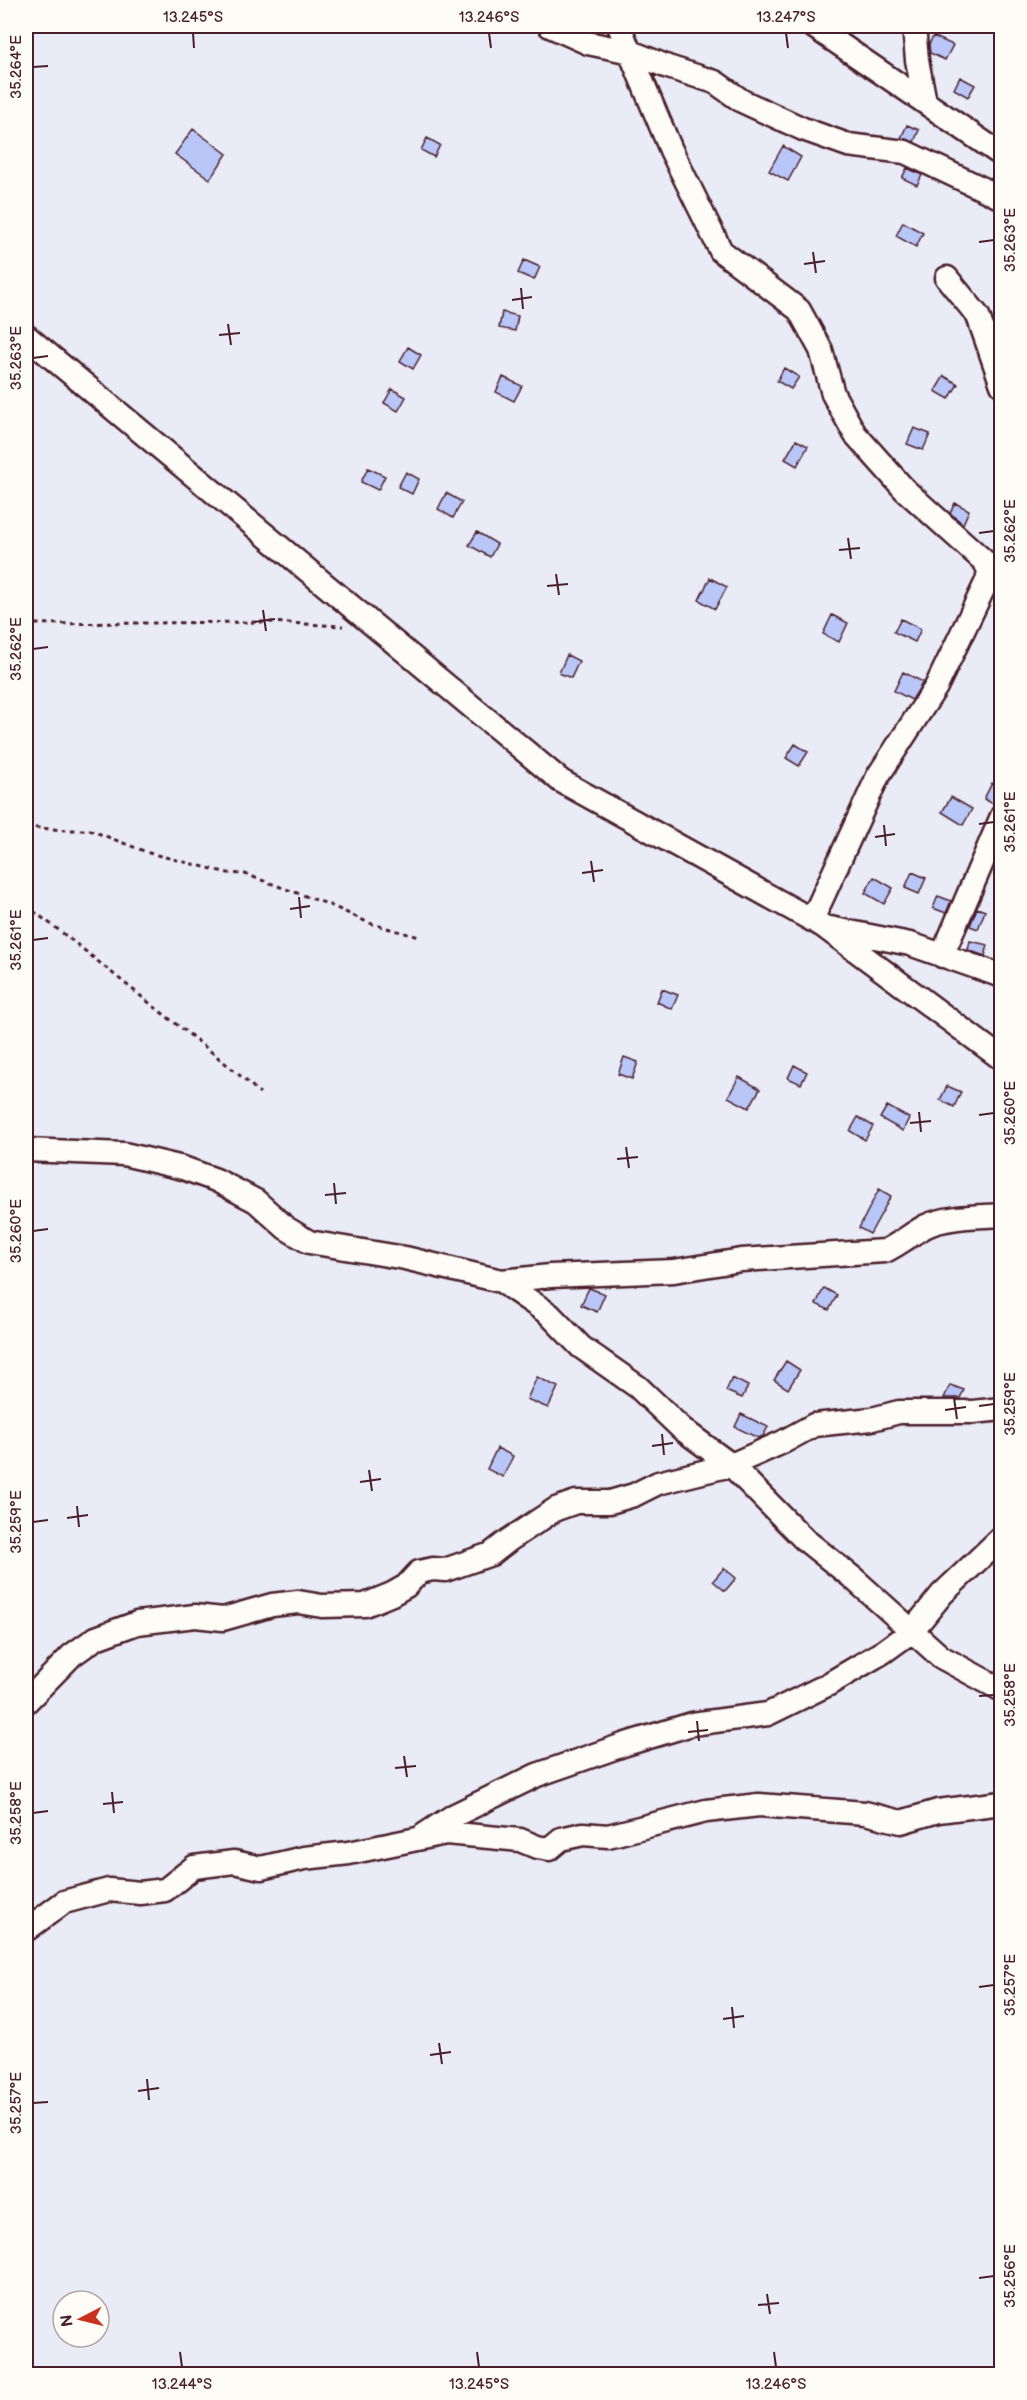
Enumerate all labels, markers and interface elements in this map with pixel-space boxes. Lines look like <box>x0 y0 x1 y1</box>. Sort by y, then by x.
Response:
text: 13.245°S <box>163 8 223 27</box>
text: 13.246°S <box>459 8 519 27</box>
text: 13.247°S <box>756 8 816 27</box>
text: 35.264°E <box>7 35 26 99</box>
text: 35.263°E <box>1001 208 1020 272</box>
text: 35.263°E <box>7 326 26 390</box>
text: 35.262°E <box>1001 499 1020 563</box>
text: 35.262°E <box>7 617 26 681</box>
text: 35.261°E <box>1001 791 1020 853</box>
text: 35.261°E <box>7 909 26 971</box>
text: 35.260°E <box>1001 1081 1020 1145</box>
text: 35.260°E <box>7 1199 26 1263</box>
text: 35.259°E <box>1001 1372 1020 1436</box>
text: 35.259°E <box>7 1490 26 1554</box>
text: 35.258°E <box>1001 1663 1020 1727</box>
text: 35.258°E <box>7 1781 26 1845</box>
text: 35.257°E <box>1001 1954 1020 2016</box>
text: 35.257°E <box>7 2072 26 2134</box>
text: 35.256°E <box>1001 2244 1020 2308</box>
north arrow <box>51 2289 111 2349</box>
text: N <box>57 2314 78 2328</box>
text: 13.244°S <box>152 2375 212 2394</box>
text: 13.245°S <box>449 2375 509 2394</box>
text: 13.246°S <box>746 2375 806 2394</box>

